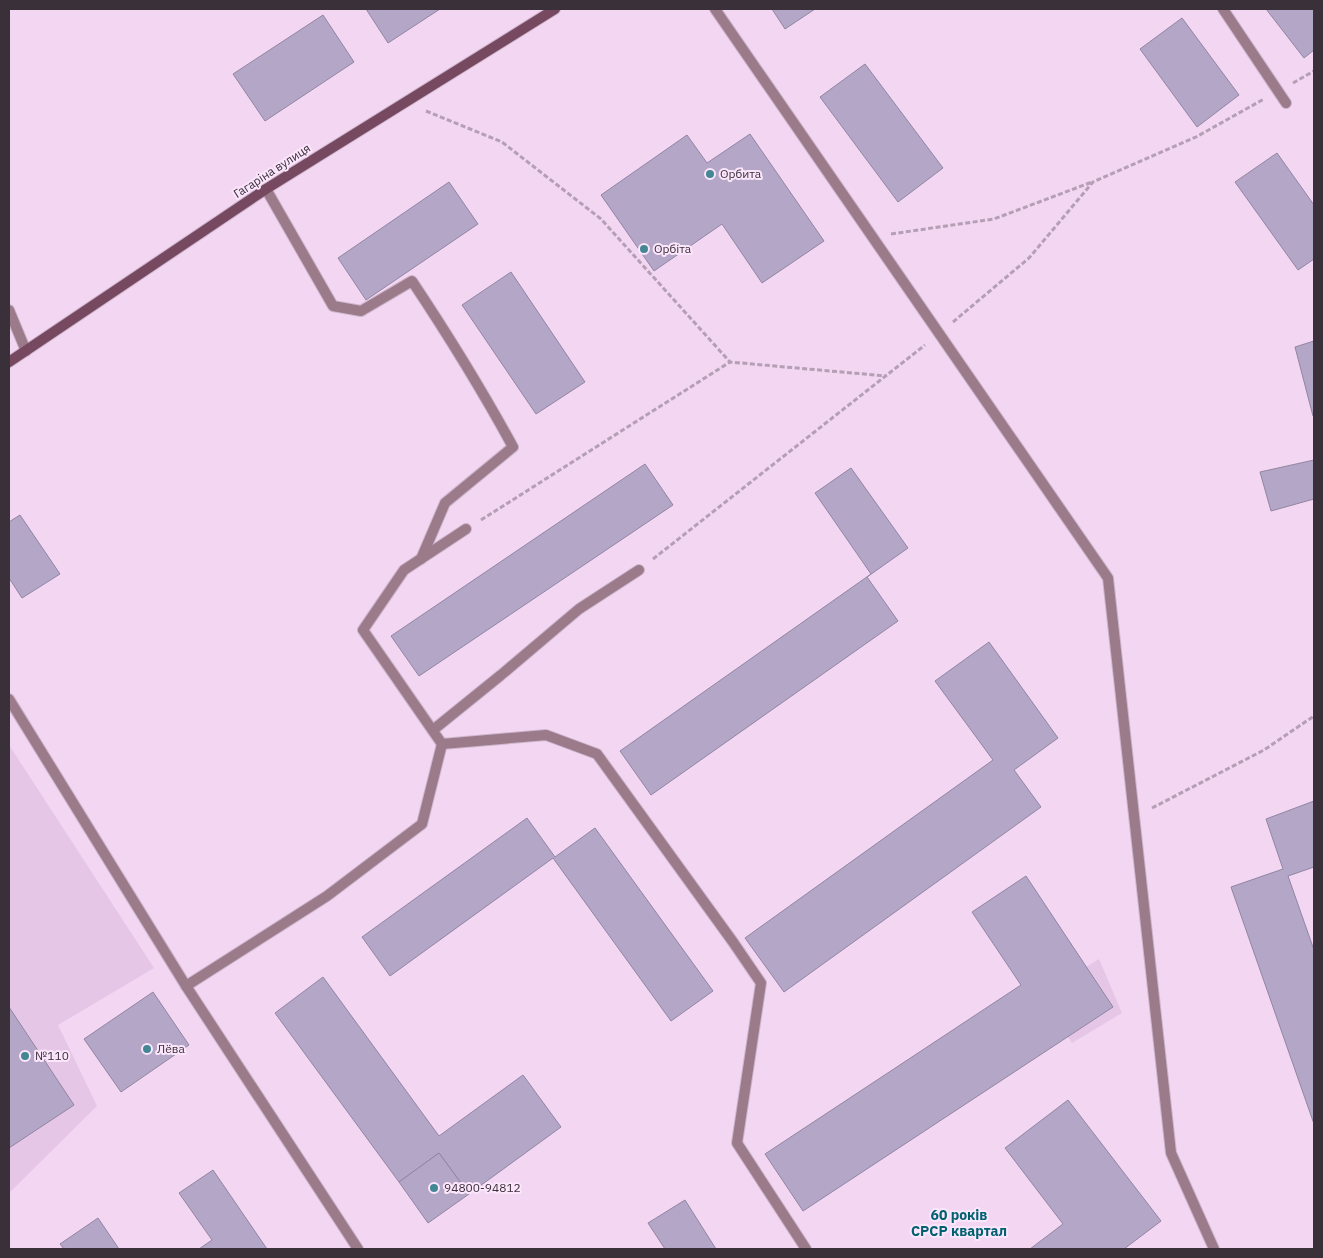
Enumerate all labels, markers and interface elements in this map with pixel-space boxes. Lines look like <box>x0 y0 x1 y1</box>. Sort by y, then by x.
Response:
street label: Гагаріна вулиця <box>230 140 313 201</box>
place label: Орбита <box>720 166 762 181</box>
marker: Орбита <box>704 168 716 180</box>
place label: Орбіта <box>654 241 692 256</box>
marker: Орбіта <box>638 243 650 255</box>
place label: Лёва <box>157 1041 185 1056</box>
marker: Лёва <box>141 1043 153 1055</box>
place label: №110 <box>35 1048 69 1063</box>
marker: №110 <box>19 1050 31 1062</box>
place label: 94800-94812 <box>444 1180 521 1195</box>
marker: 94800-94812 <box>428 1182 440 1194</box>
district label: 60 років СРСР квартал <box>911 1206 1007 1240</box>

